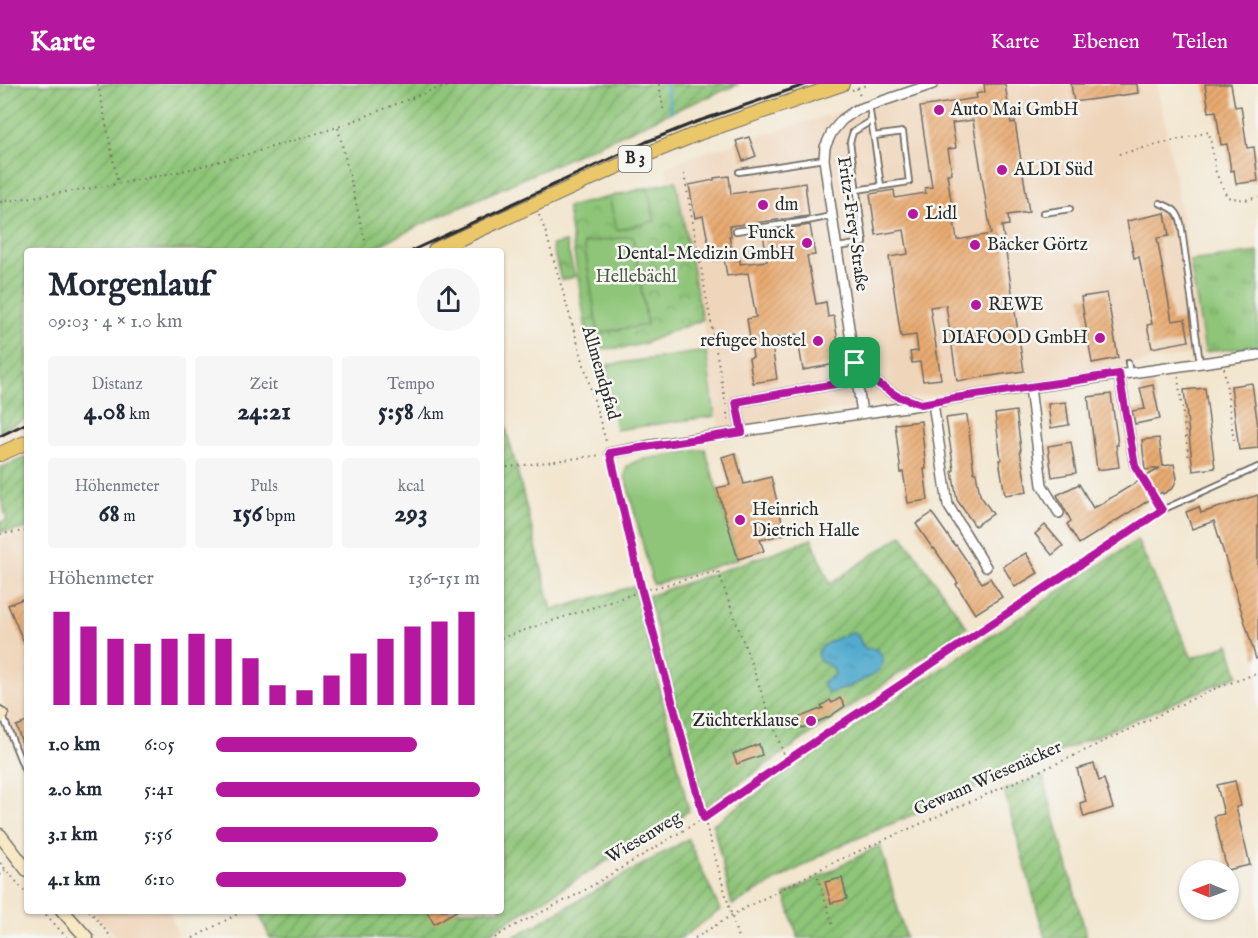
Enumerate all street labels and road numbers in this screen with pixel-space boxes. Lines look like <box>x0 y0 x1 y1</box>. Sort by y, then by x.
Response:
road number: B 3 <box>618 146 652 172</box>
street label: Fritz-Frey-Straße <box>831 155 873 293</box>
street label: Allmendpfad <box>575 322 625 423</box>
street label: Gewann Wiesenäcker <box>910 736 1066 822</box>
street label: Wiesenweg <box>602 806 686 869</box>

